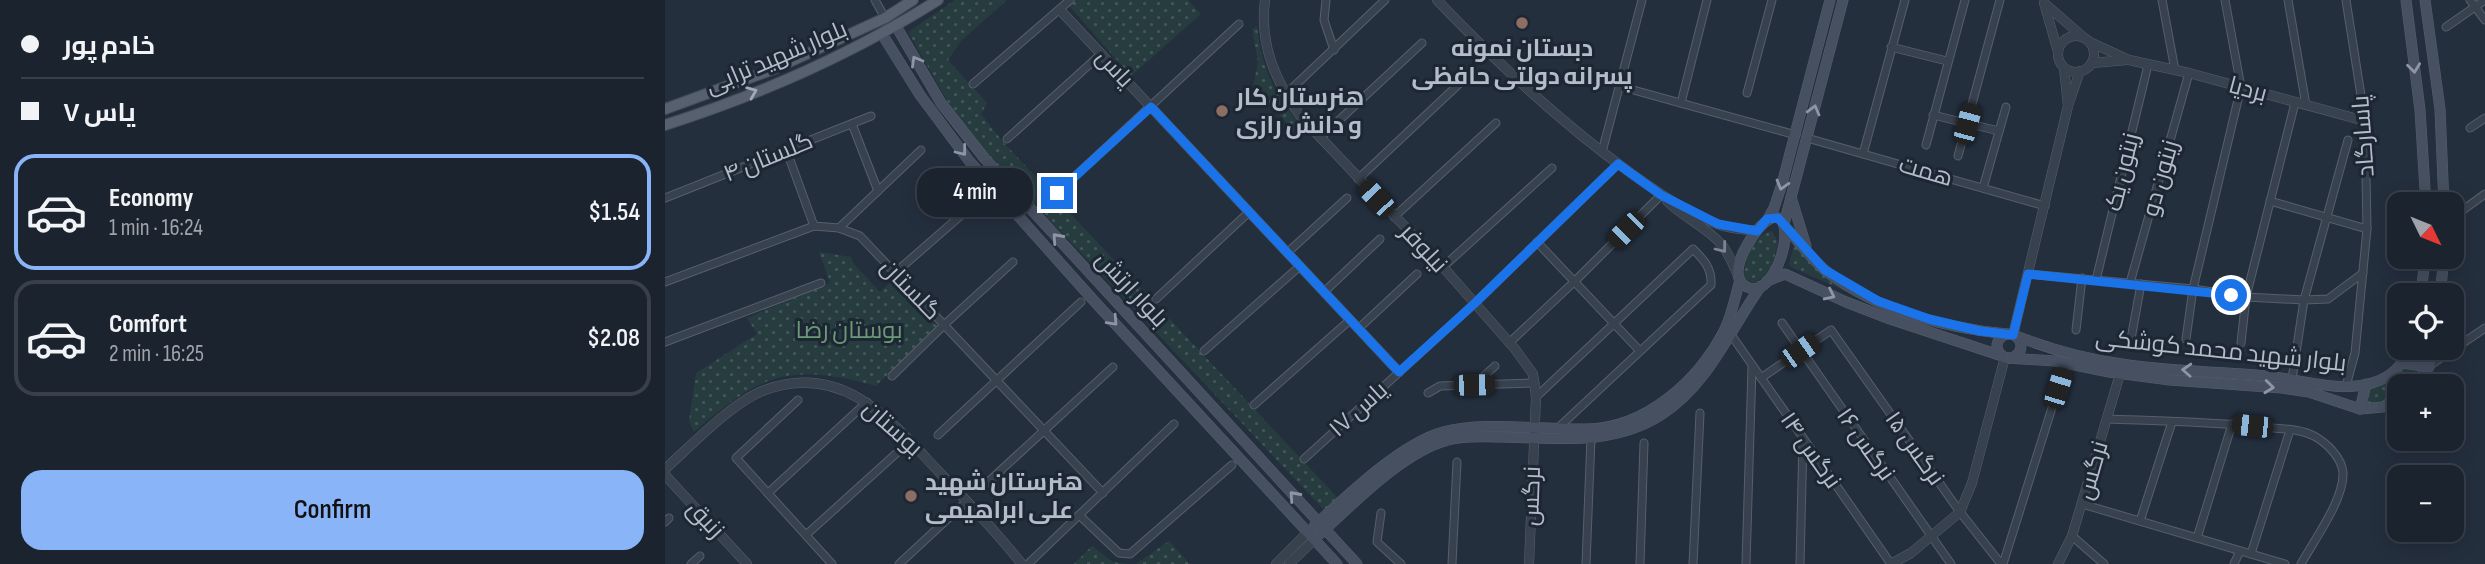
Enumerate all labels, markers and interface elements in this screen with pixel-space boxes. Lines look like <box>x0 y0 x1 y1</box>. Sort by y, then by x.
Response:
street label: بلوار شهید ترابی <box>701 15 852 100</box>
marker: دبستان نمونه پسرانه دولتی حافظی <box>1514 15 1530 31</box>
text: خادم پور <box>63 31 155 62</box>
place label: دبستان نمونه پسرانه دولتی حافظی <box>1411 34 1633 93</box>
street label: یاس <box>1090 43 1140 94</box>
one-way arrow <box>911 55 924 68</box>
one-way arrow <box>2407 62 2422 74</box>
street label: بردیا <box>2225 70 2270 108</box>
place label: هنرستان کار و دانش رازی <box>1235 83 1364 140</box>
one-way arrow <box>745 87 757 101</box>
street label: پاسارگاد <box>2346 94 2382 178</box>
text: یاس ۷ <box>63 98 136 129</box>
car <box>1952 101 1983 147</box>
marker: هنرستان کار و دانش رازی <box>1214 103 1230 119</box>
one-way arrow <box>1806 104 1820 116</box>
street label: گلستان ۴ <box>719 126 817 189</box>
street label: زیتون یک <box>2099 130 2146 214</box>
street label: زیتون دو <box>2136 137 2185 220</box>
one-way arrow <box>953 144 966 156</box>
street label: همت <box>1895 150 1956 193</box>
callout: 4 min <box>917 168 1033 218</box>
car <box>1354 175 1399 221</box>
route end <box>1041 177 1073 209</box>
text: 4 min <box>953 178 997 206</box>
one-way arrow <box>1776 178 1790 190</box>
icon: car <box>25 181 88 244</box>
text: Economy <box>109 183 193 214</box>
north arrow <box>2387 192 2464 270</box>
map controls <box>2387 192 2464 542</box>
text: $1.54 <box>588 197 640 228</box>
car <box>1604 208 1649 252</box>
text: 1 min · 16:24 <box>109 214 203 242</box>
street label: نیلوفر <box>1392 216 1454 279</box>
one-way arrow <box>1053 233 1065 246</box>
one-way arrow <box>1714 240 1727 252</box>
street label: بلوار ارتش <box>1089 245 1174 333</box>
street label: گلستان <box>874 253 947 326</box>
route start <box>2215 279 2247 311</box>
button: locate <box>2387 283 2464 360</box>
one-way arrow <box>1823 286 1835 300</box>
icon: car <box>25 307 88 370</box>
text: Comfort <box>109 309 187 340</box>
one-way arrow <box>1105 313 1117 326</box>
park label: بوستان رضا <box>795 316 903 345</box>
text: $2.08 <box>587 323 640 354</box>
street label: بلوار شهید محمد کوشکی <box>2094 323 2348 378</box>
car <box>1777 330 1824 372</box>
text: 2 min · 16:25 <box>109 340 204 368</box>
one-way arrow <box>2181 363 2192 378</box>
car <box>2042 365 2075 411</box>
car <box>1453 374 1496 396</box>
button: + <box>2387 374 2464 451</box>
street label: یاس ۱۷ <box>1323 375 1394 443</box>
one-way arrow <box>2264 379 2275 394</box>
street label: بوستان <box>857 394 928 463</box>
street label: نرگس ۱۶ <box>1830 402 1901 486</box>
street label: نرگس ۱۴ <box>1774 406 1847 494</box>
street label: نرگس ۱۵ <box>1879 406 1951 491</box>
car <box>2231 413 2274 439</box>
street label: نرگس <box>2070 437 2115 503</box>
button: − <box>2387 465 2464 542</box>
street label: نرگس <box>1516 466 1547 526</box>
place label: هنرستان شهید علی ابراهیمی <box>925 468 1083 525</box>
button: Confirm <box>21 470 644 550</box>
marker: هنرستان شهید علی ابراهیمی <box>903 488 919 504</box>
one-way arrow <box>1290 491 1302 504</box>
street label: زنبق <box>681 494 730 544</box>

